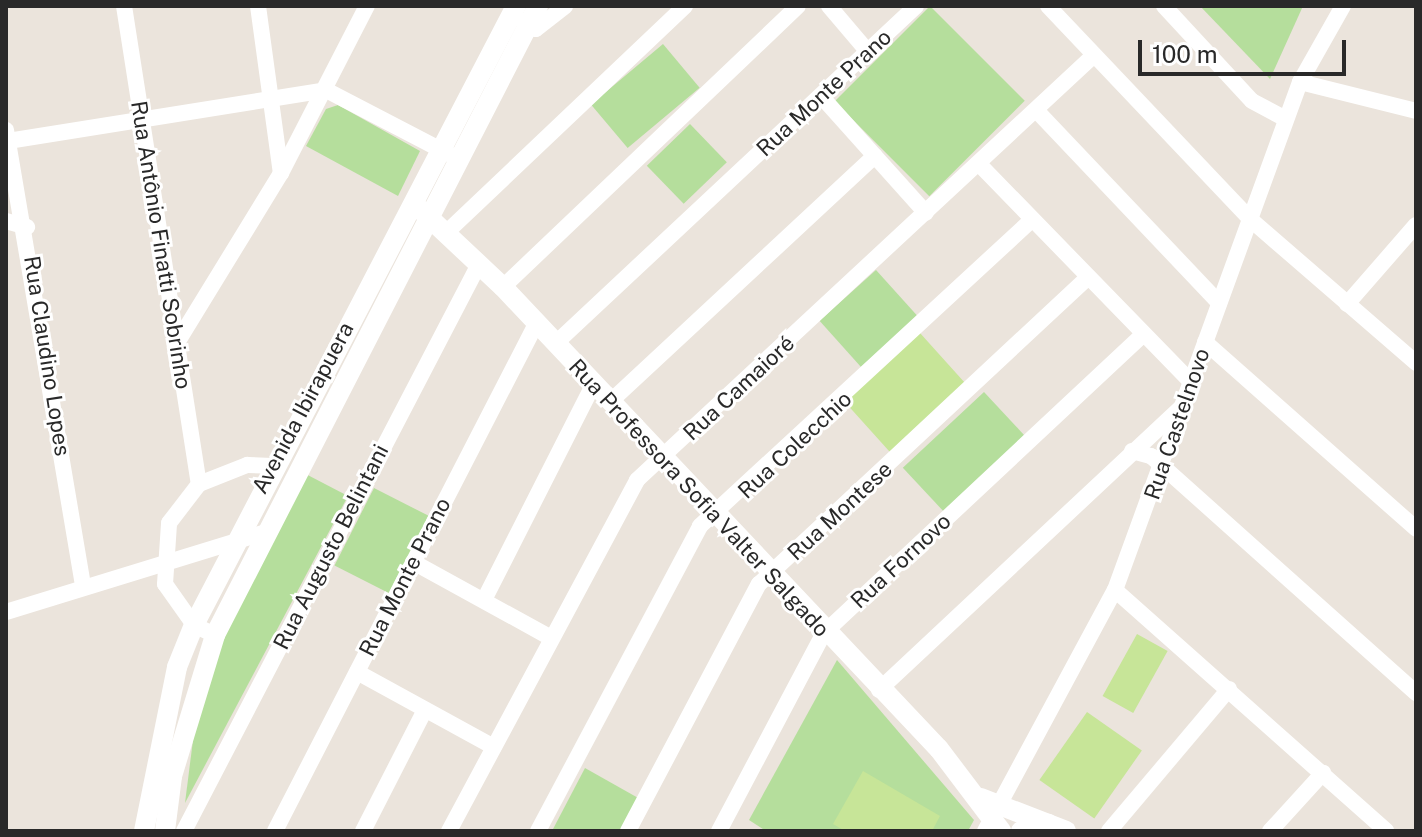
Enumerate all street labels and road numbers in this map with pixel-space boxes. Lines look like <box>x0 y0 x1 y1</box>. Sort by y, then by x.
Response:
street label: Rua Monte Prano <box>751 24 897 162</box>
street label: Rua Antônio Finatti Sobrinho <box>125 99 197 391</box>
street label: Rua Claudino Lopes <box>18 254 76 458</box>
street label: Avenida Ibirapuera <box>247 318 359 498</box>
street label: Rua Camaioré <box>678 330 800 446</box>
street label: Rua Castelnovo <box>1139 345 1215 503</box>
street label: Rua Professora Sofia Valter Salgado <box>563 354 835 642</box>
street label: Rua Colecchio <box>733 386 857 504</box>
street label: Rua Augusto Belintani <box>268 440 394 654</box>
street label: Rua Montese <box>782 456 898 566</box>
street label: Rua Monte Prano <box>354 493 456 661</box>
street label: Rua Fornovo <box>846 508 956 614</box>

